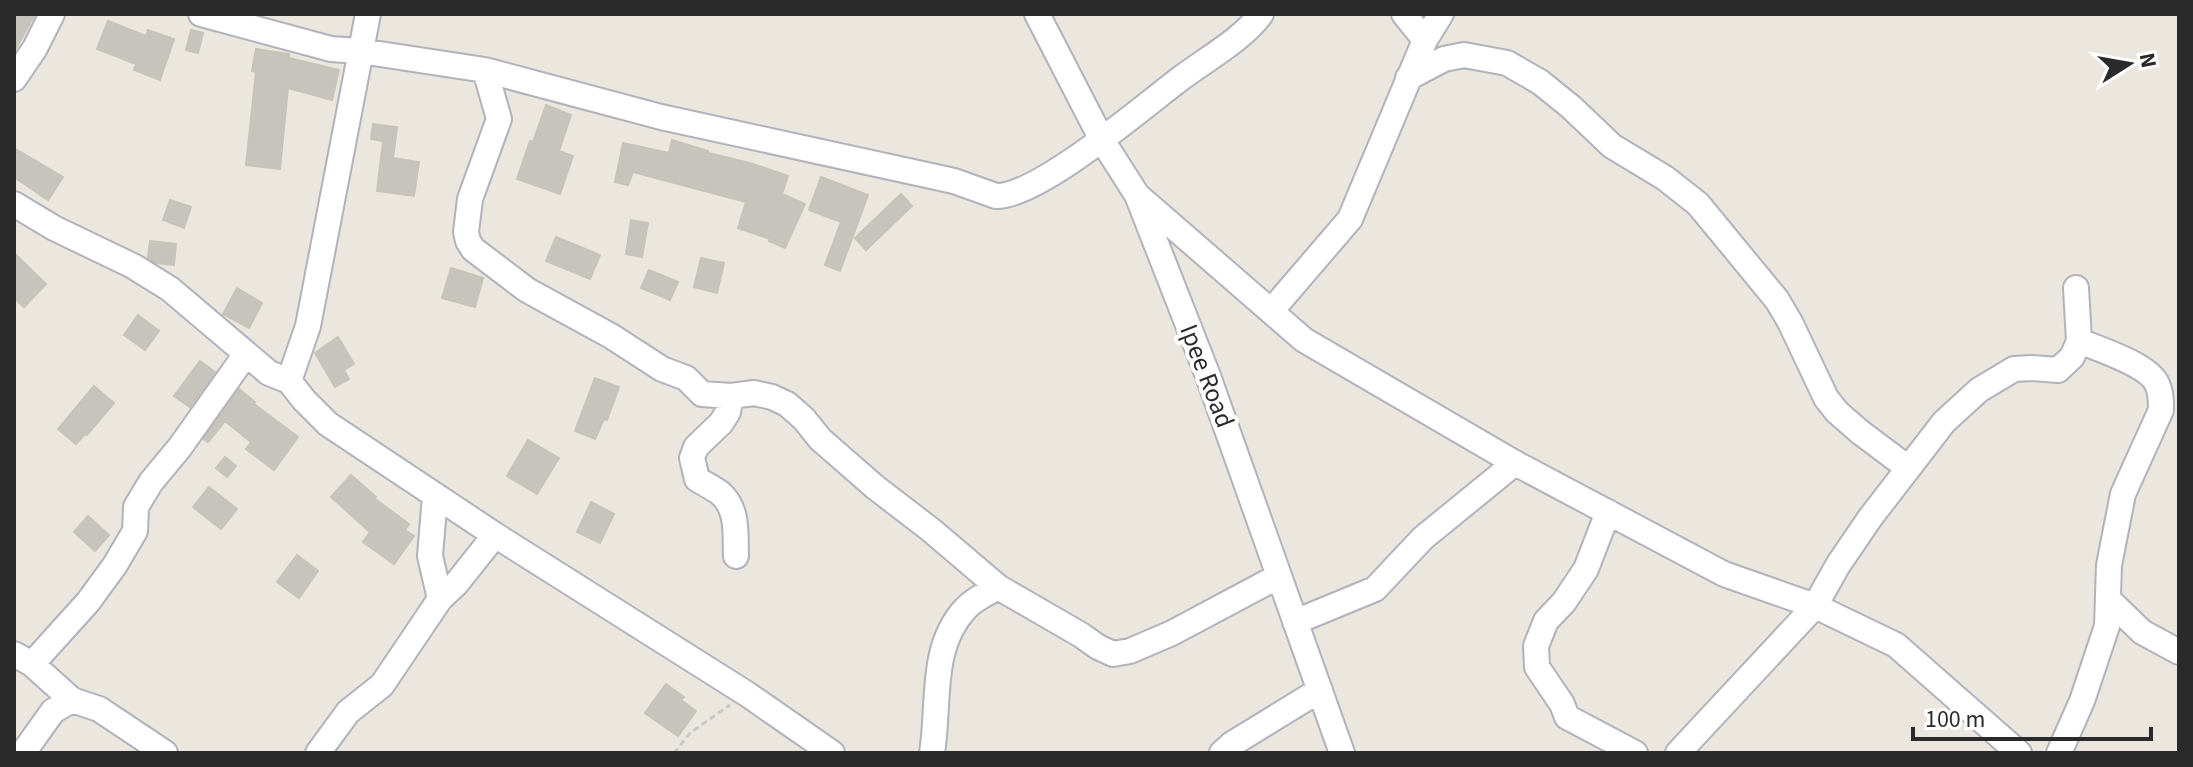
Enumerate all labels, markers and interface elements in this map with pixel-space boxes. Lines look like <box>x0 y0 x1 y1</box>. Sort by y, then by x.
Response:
north arrow <box>2089 24 2169 104</box>
text: N <box>2131 50 2165 71</box>
street label: Ipee Road <box>1170 319 1244 433</box>
scale bar <box>1913 691 2151 741</box>
text: 100 m <box>1925 702 1985 737</box>

